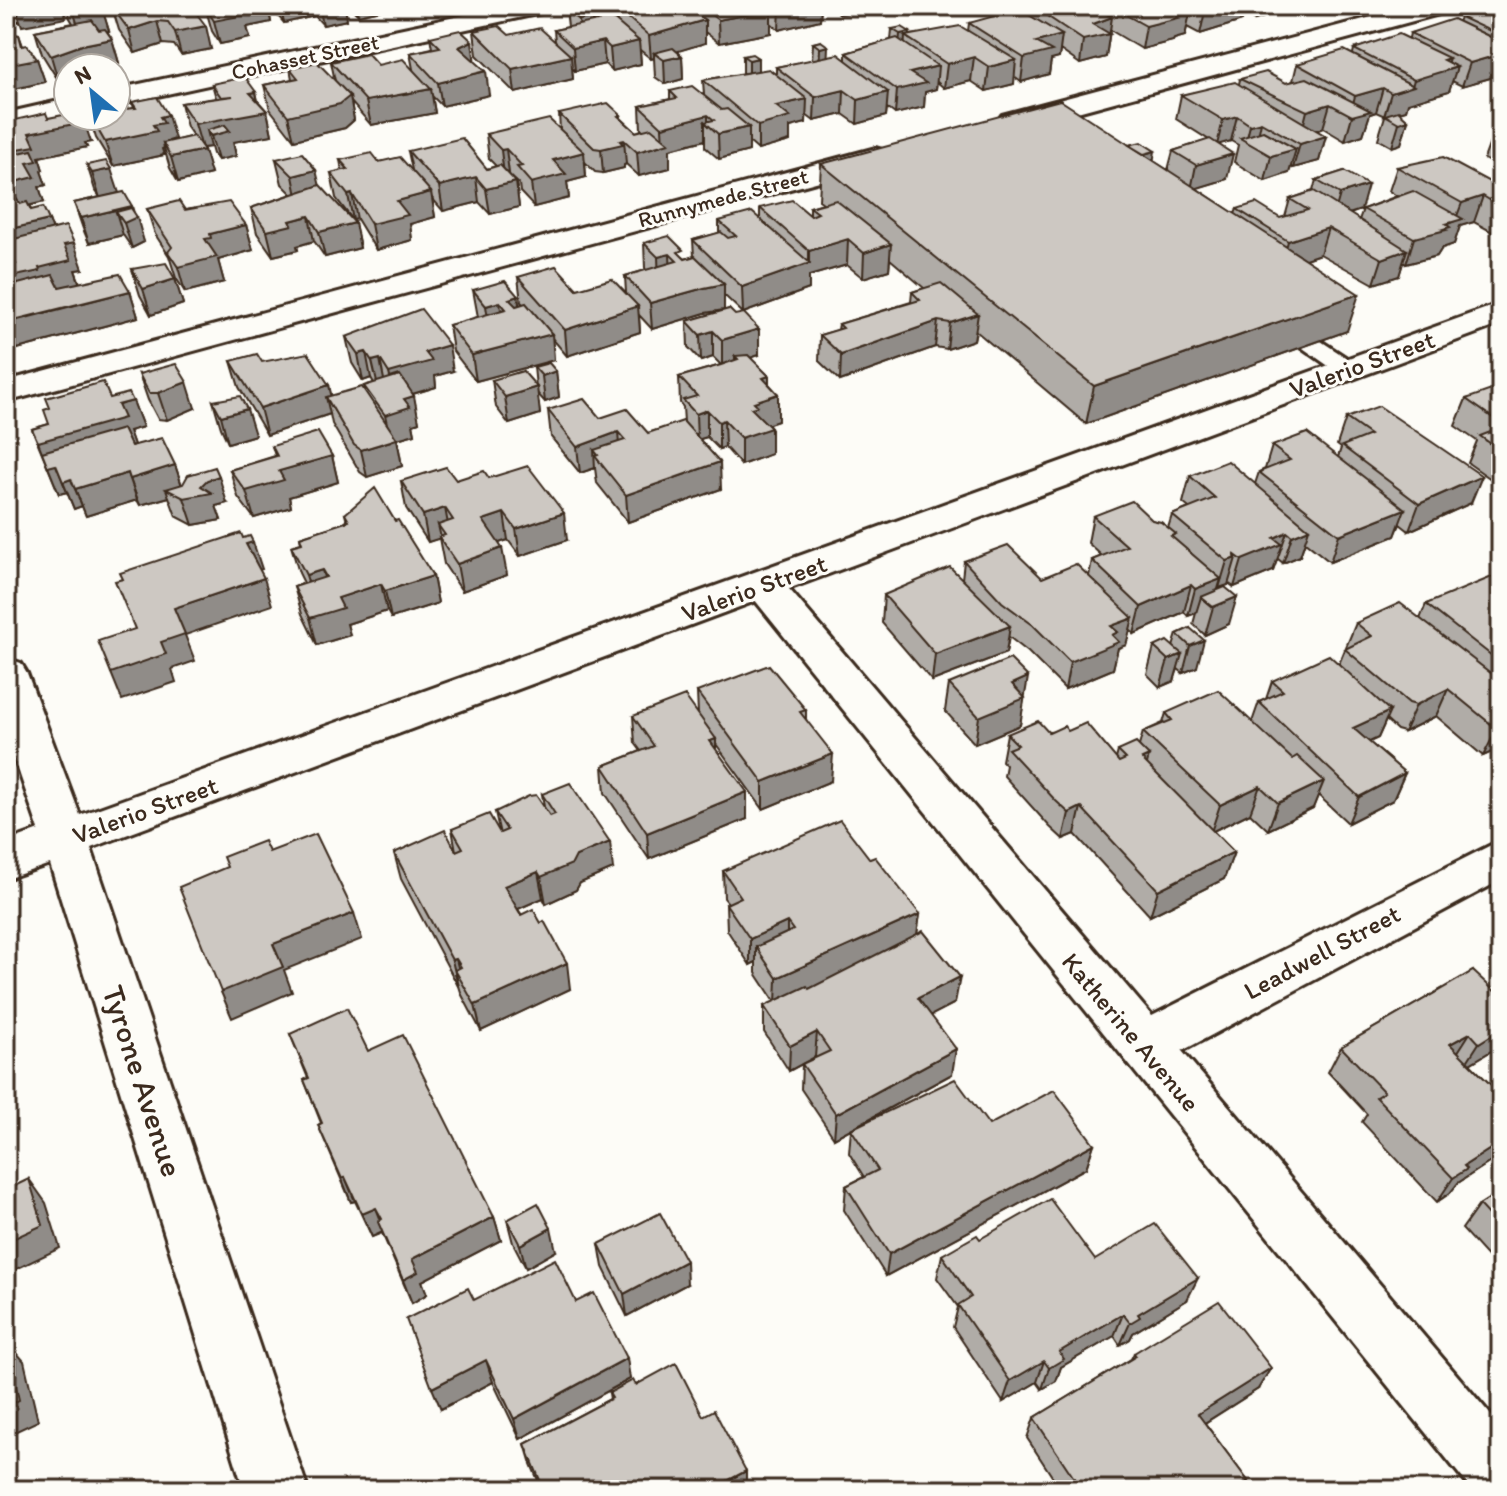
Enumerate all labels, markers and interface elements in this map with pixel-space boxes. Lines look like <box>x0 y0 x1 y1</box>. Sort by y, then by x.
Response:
street label: Cohasset Street <box>229 28 381 86</box>
north arrow <box>52 52 132 132</box>
text: N <box>70 60 96 90</box>
street label: Runnymede Street <box>635 162 811 234</box>
street label: Valerio Street <box>1285 323 1439 405</box>
street label: Valerio Street <box>677 547 831 629</box>
street label: Valerio Street <box>68 769 222 851</box>
street label: Leadwell Street <box>1238 897 1406 1007</box>
street label: Katherine Avenue <box>1055 946 1207 1118</box>
street label: Tyrone Avenue <box>94 981 192 1181</box>

